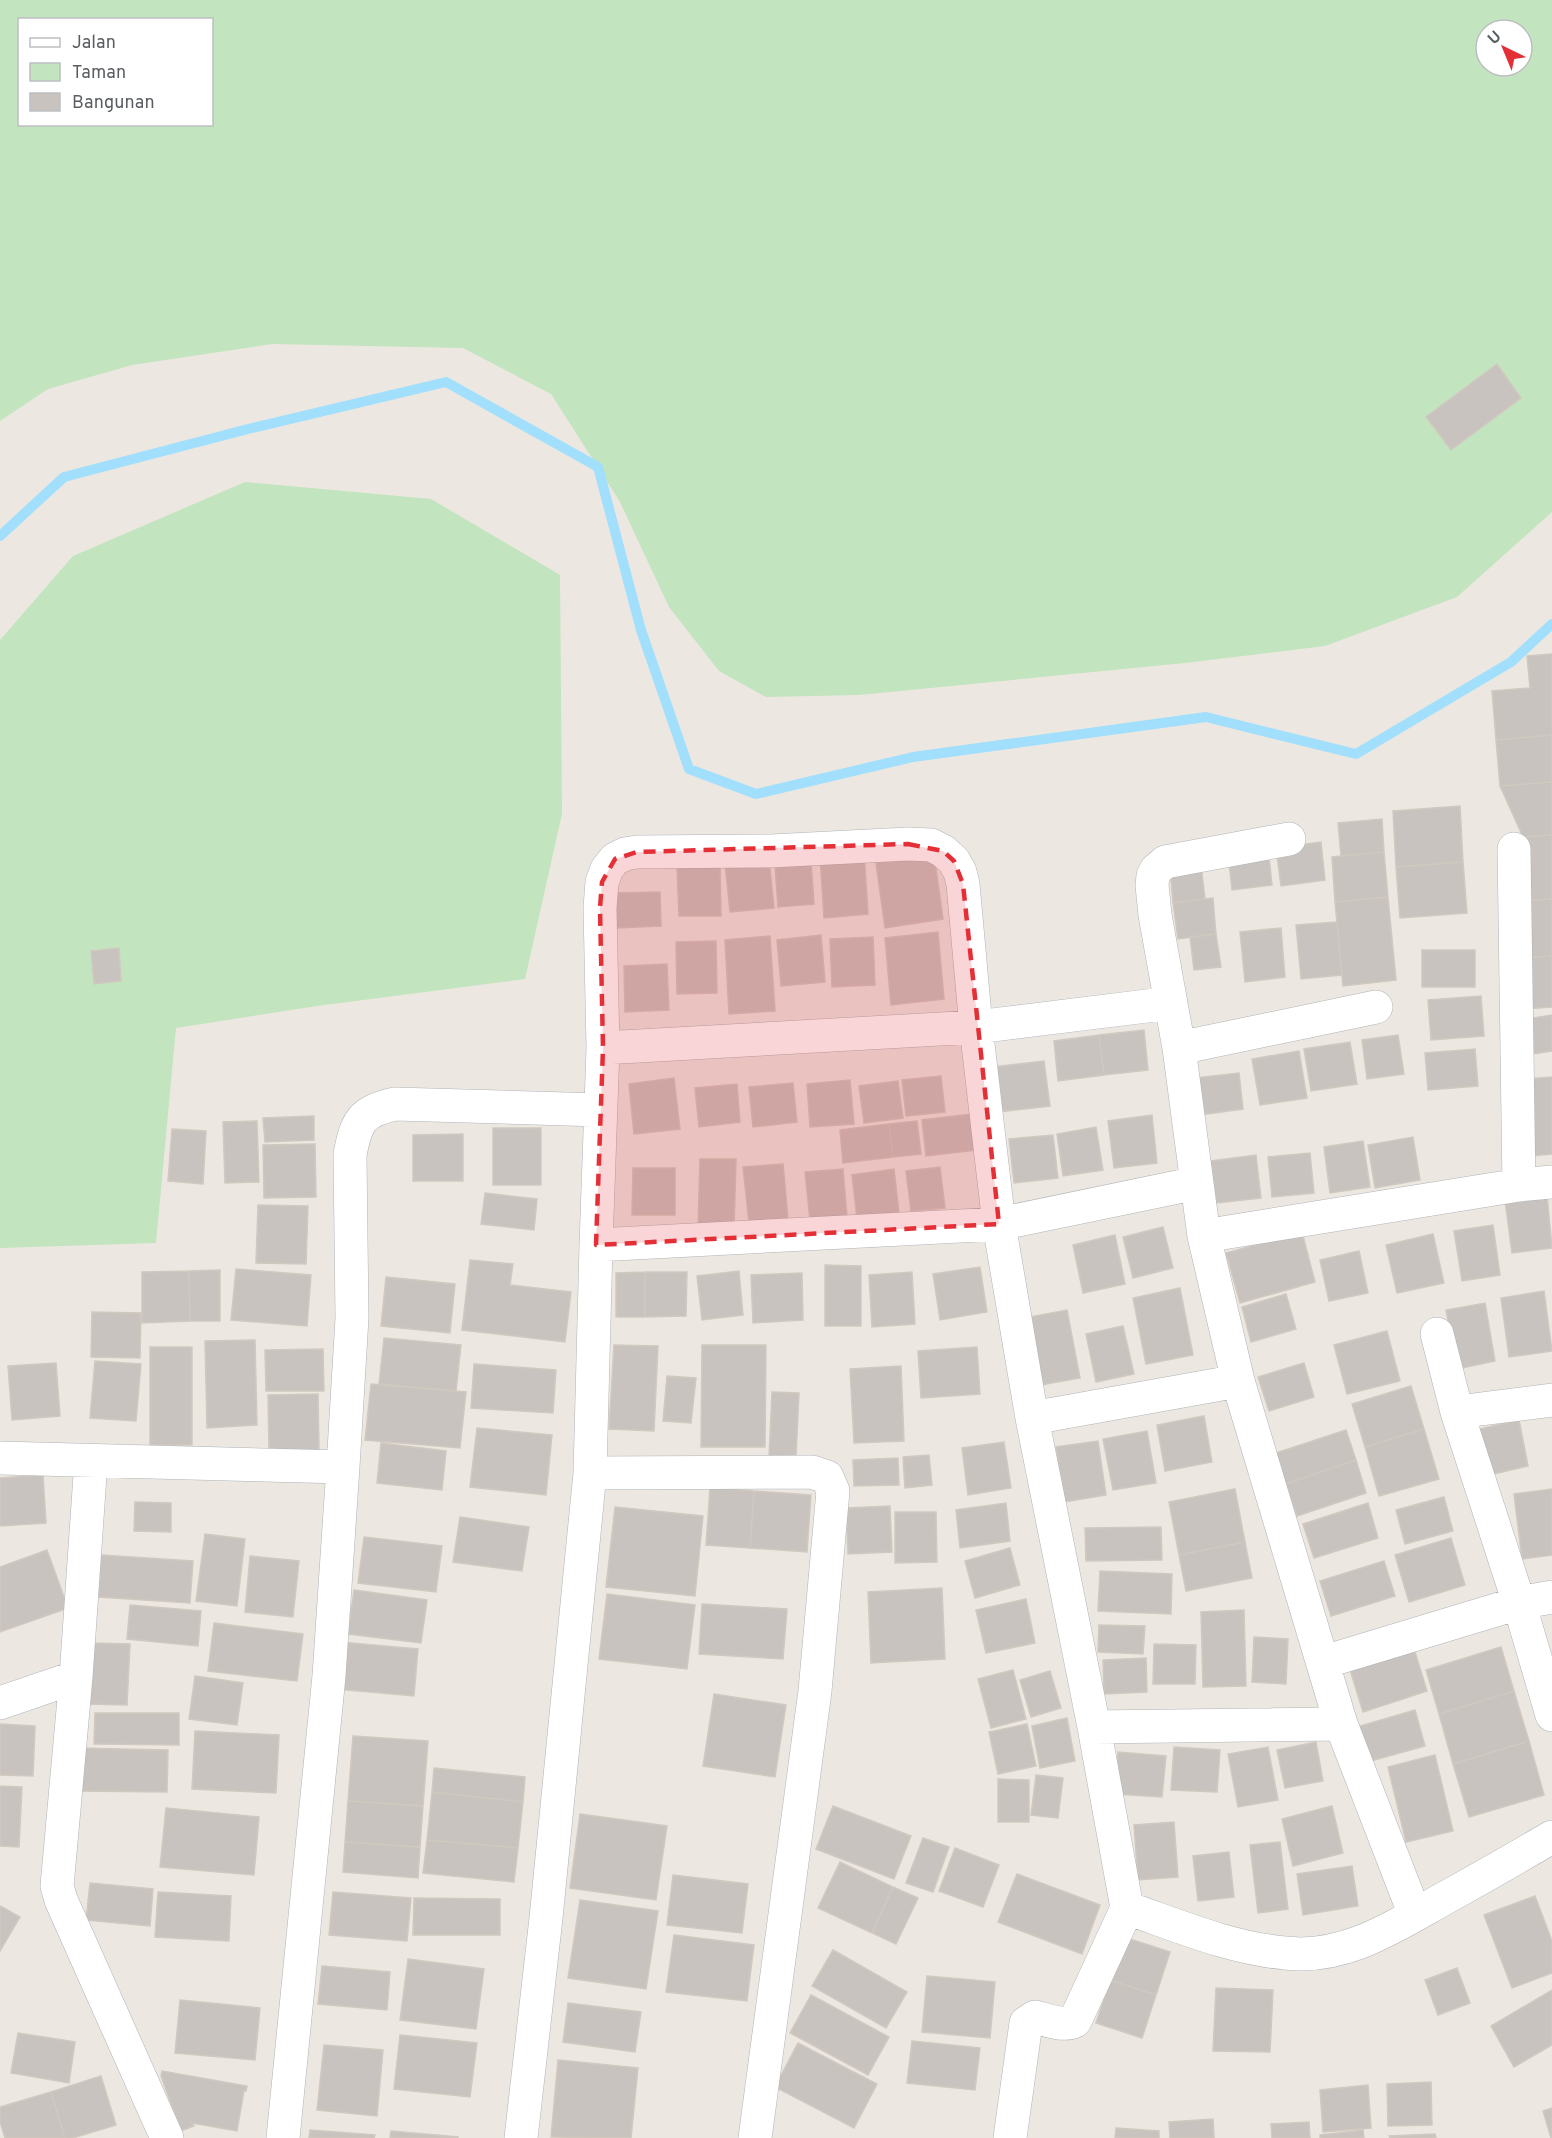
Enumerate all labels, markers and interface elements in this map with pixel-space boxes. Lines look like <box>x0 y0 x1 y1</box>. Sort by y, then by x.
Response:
legend <box>18 18 213 126</box>
north arrow <box>1474 18 1534 78</box>
text: U <box>1484 27 1506 50</box>
text: Jalan <box>72 32 116 55</box>
text: Taman <box>72 62 126 85</box>
text: Bangunan <box>72 92 155 115</box>

